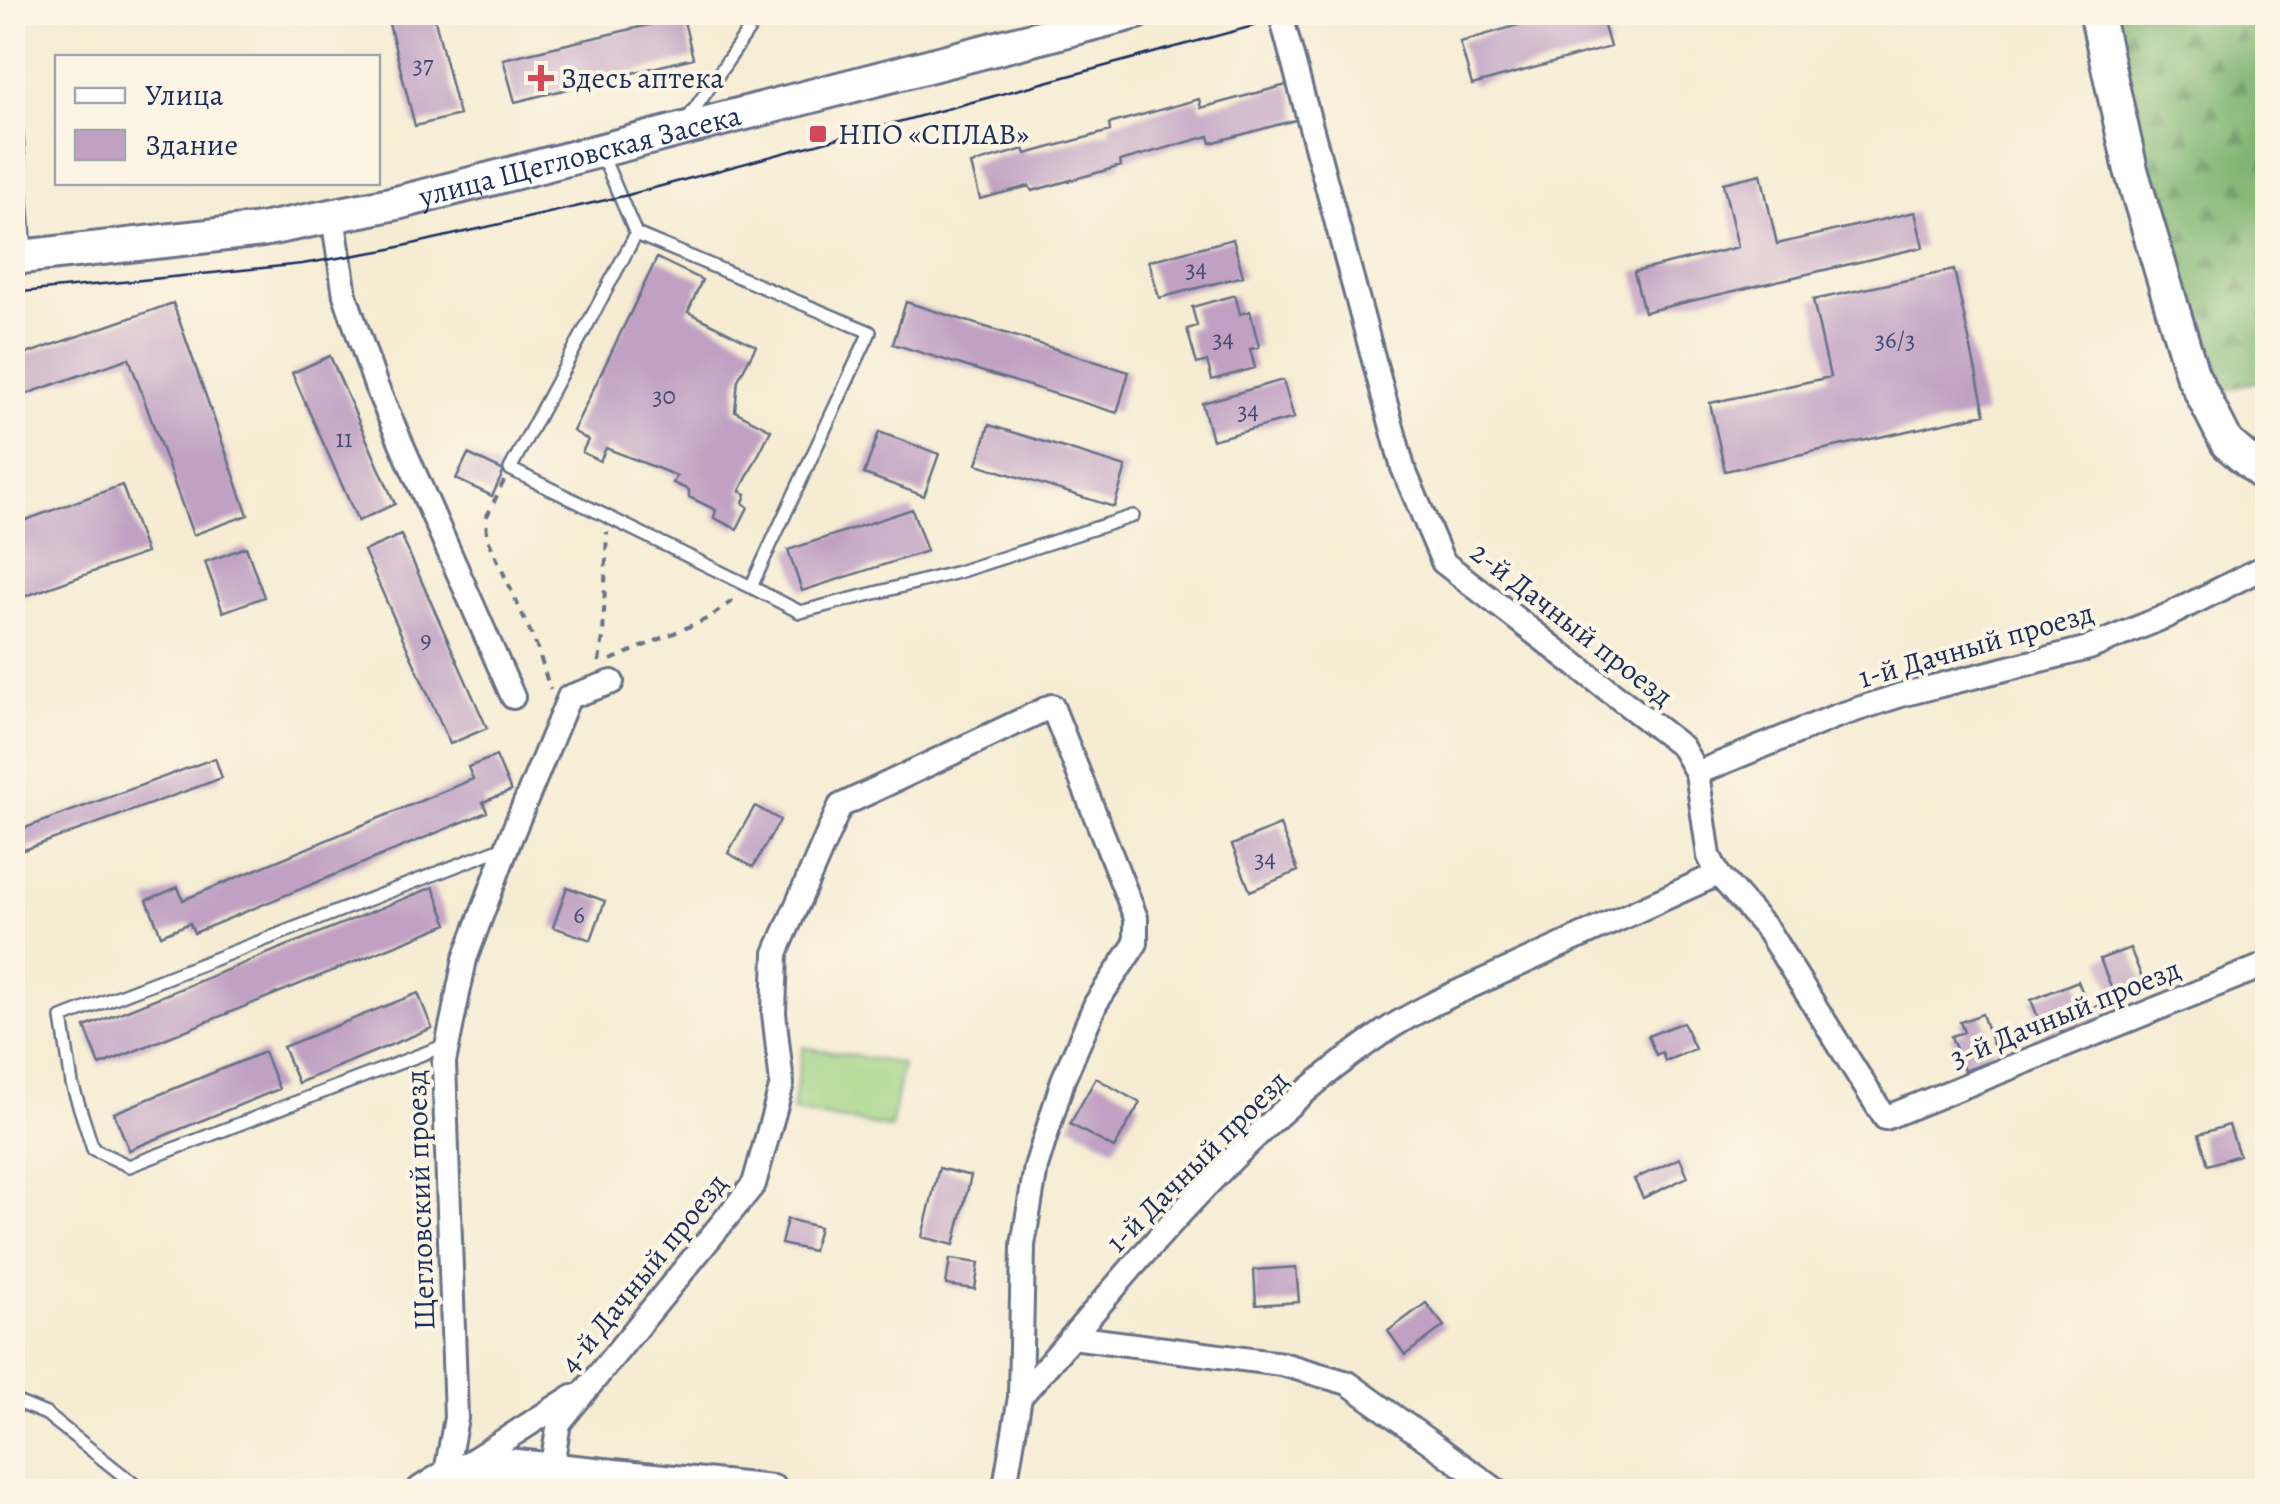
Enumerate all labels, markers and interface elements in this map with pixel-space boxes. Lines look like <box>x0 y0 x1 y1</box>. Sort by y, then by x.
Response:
house number: 37 <box>413 48 434 82</box>
legend <box>55 55 380 185</box>
place label: Здесь аптека <box>561 58 724 98</box>
marker: Здесь аптека <box>530 67 552 89</box>
text: Улица <box>145 75 224 115</box>
street label: улица Щегловская Засека <box>413 95 745 217</box>
place label: НПО «СПЛАВ» <box>838 114 1029 154</box>
marker: НПО «СПЛАВ» <box>807 123 829 145</box>
text: Здание <box>145 125 238 165</box>
house number: 34 <box>1185 252 1207 286</box>
house number: 34 <box>1212 322 1234 356</box>
house number: 36/3 <box>1875 323 1915 357</box>
house number: 30 <box>652 379 676 413</box>
house number: 34 <box>1237 394 1259 428</box>
house number: 11 <box>335 422 353 456</box>
street label: 2-й Дачный проезд <box>1462 532 1682 716</box>
street label: 1-й Дачный проезд <box>1854 592 2098 698</box>
house number: 9 <box>420 623 432 657</box>
house number: 34 <box>1254 842 1276 876</box>
house number: 6 <box>573 898 585 932</box>
street label: 3-й Дачный проезд <box>1944 949 2186 1077</box>
street label: 1-й Дачный проезд <box>1097 1061 1297 1261</box>
street label: Щегловский проезд <box>395 1069 445 1331</box>
street label: 4-й Дачный проезд <box>550 1165 736 1381</box>

